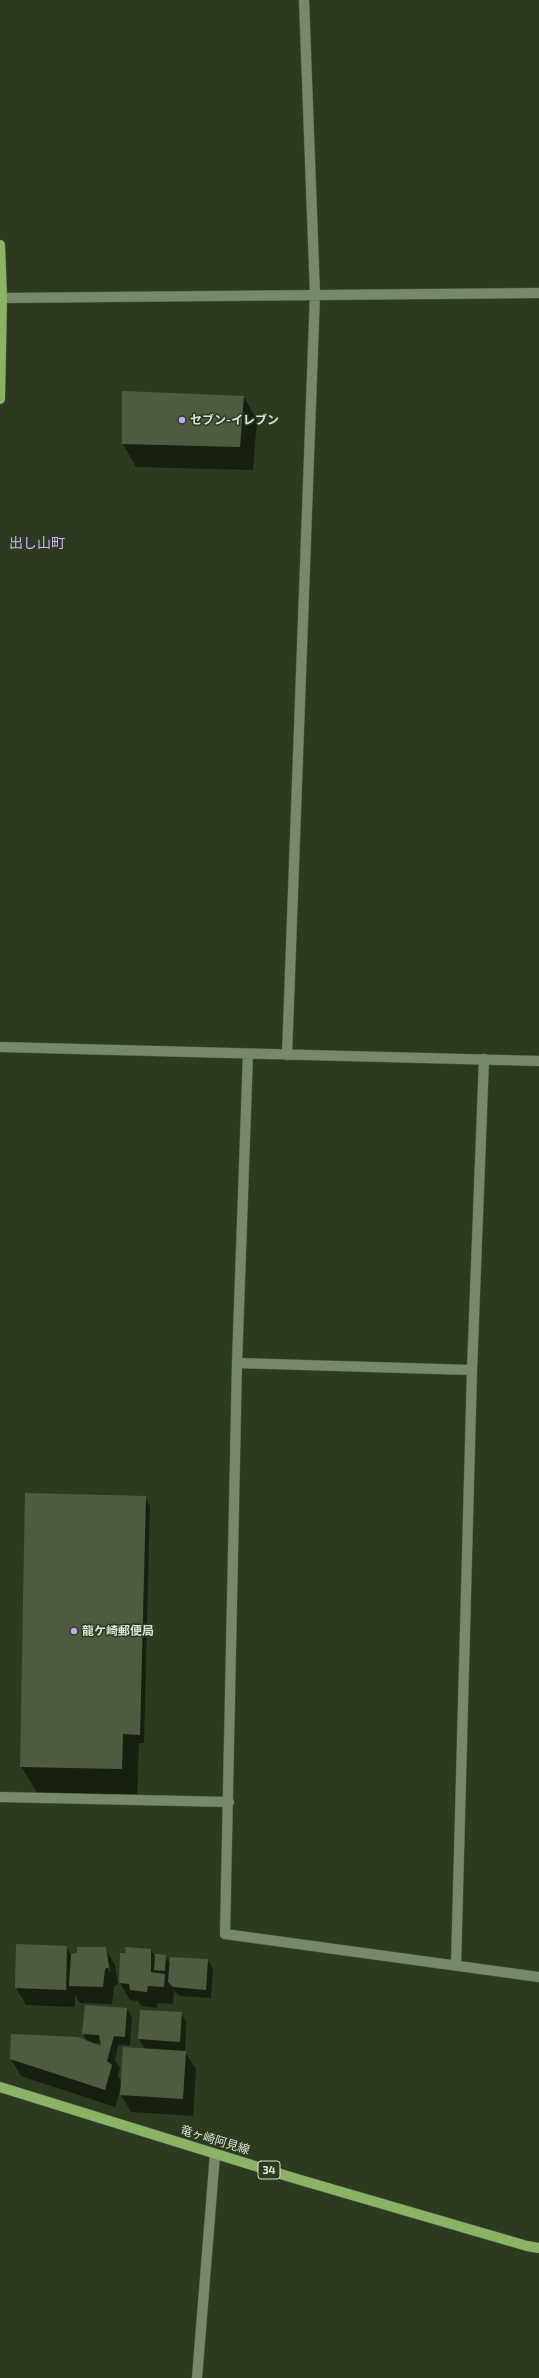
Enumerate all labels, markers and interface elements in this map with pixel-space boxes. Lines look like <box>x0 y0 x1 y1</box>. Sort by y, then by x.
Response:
place label: セブン-イレブン <box>190 413 279 427</box>
marker: セブン-イレブン <box>177 415 187 425</box>
district label: 出し山町 <box>9 535 65 551</box>
place label: 龍ケ崎郵便局 <box>82 1624 154 1638</box>
marker: 龍ケ崎郵便局 <box>69 1626 79 1636</box>
street label: 竜ヶ崎阿見線 <box>178 2123 252 2157</box>
road number: 34 <box>258 2161 280 2179</box>

